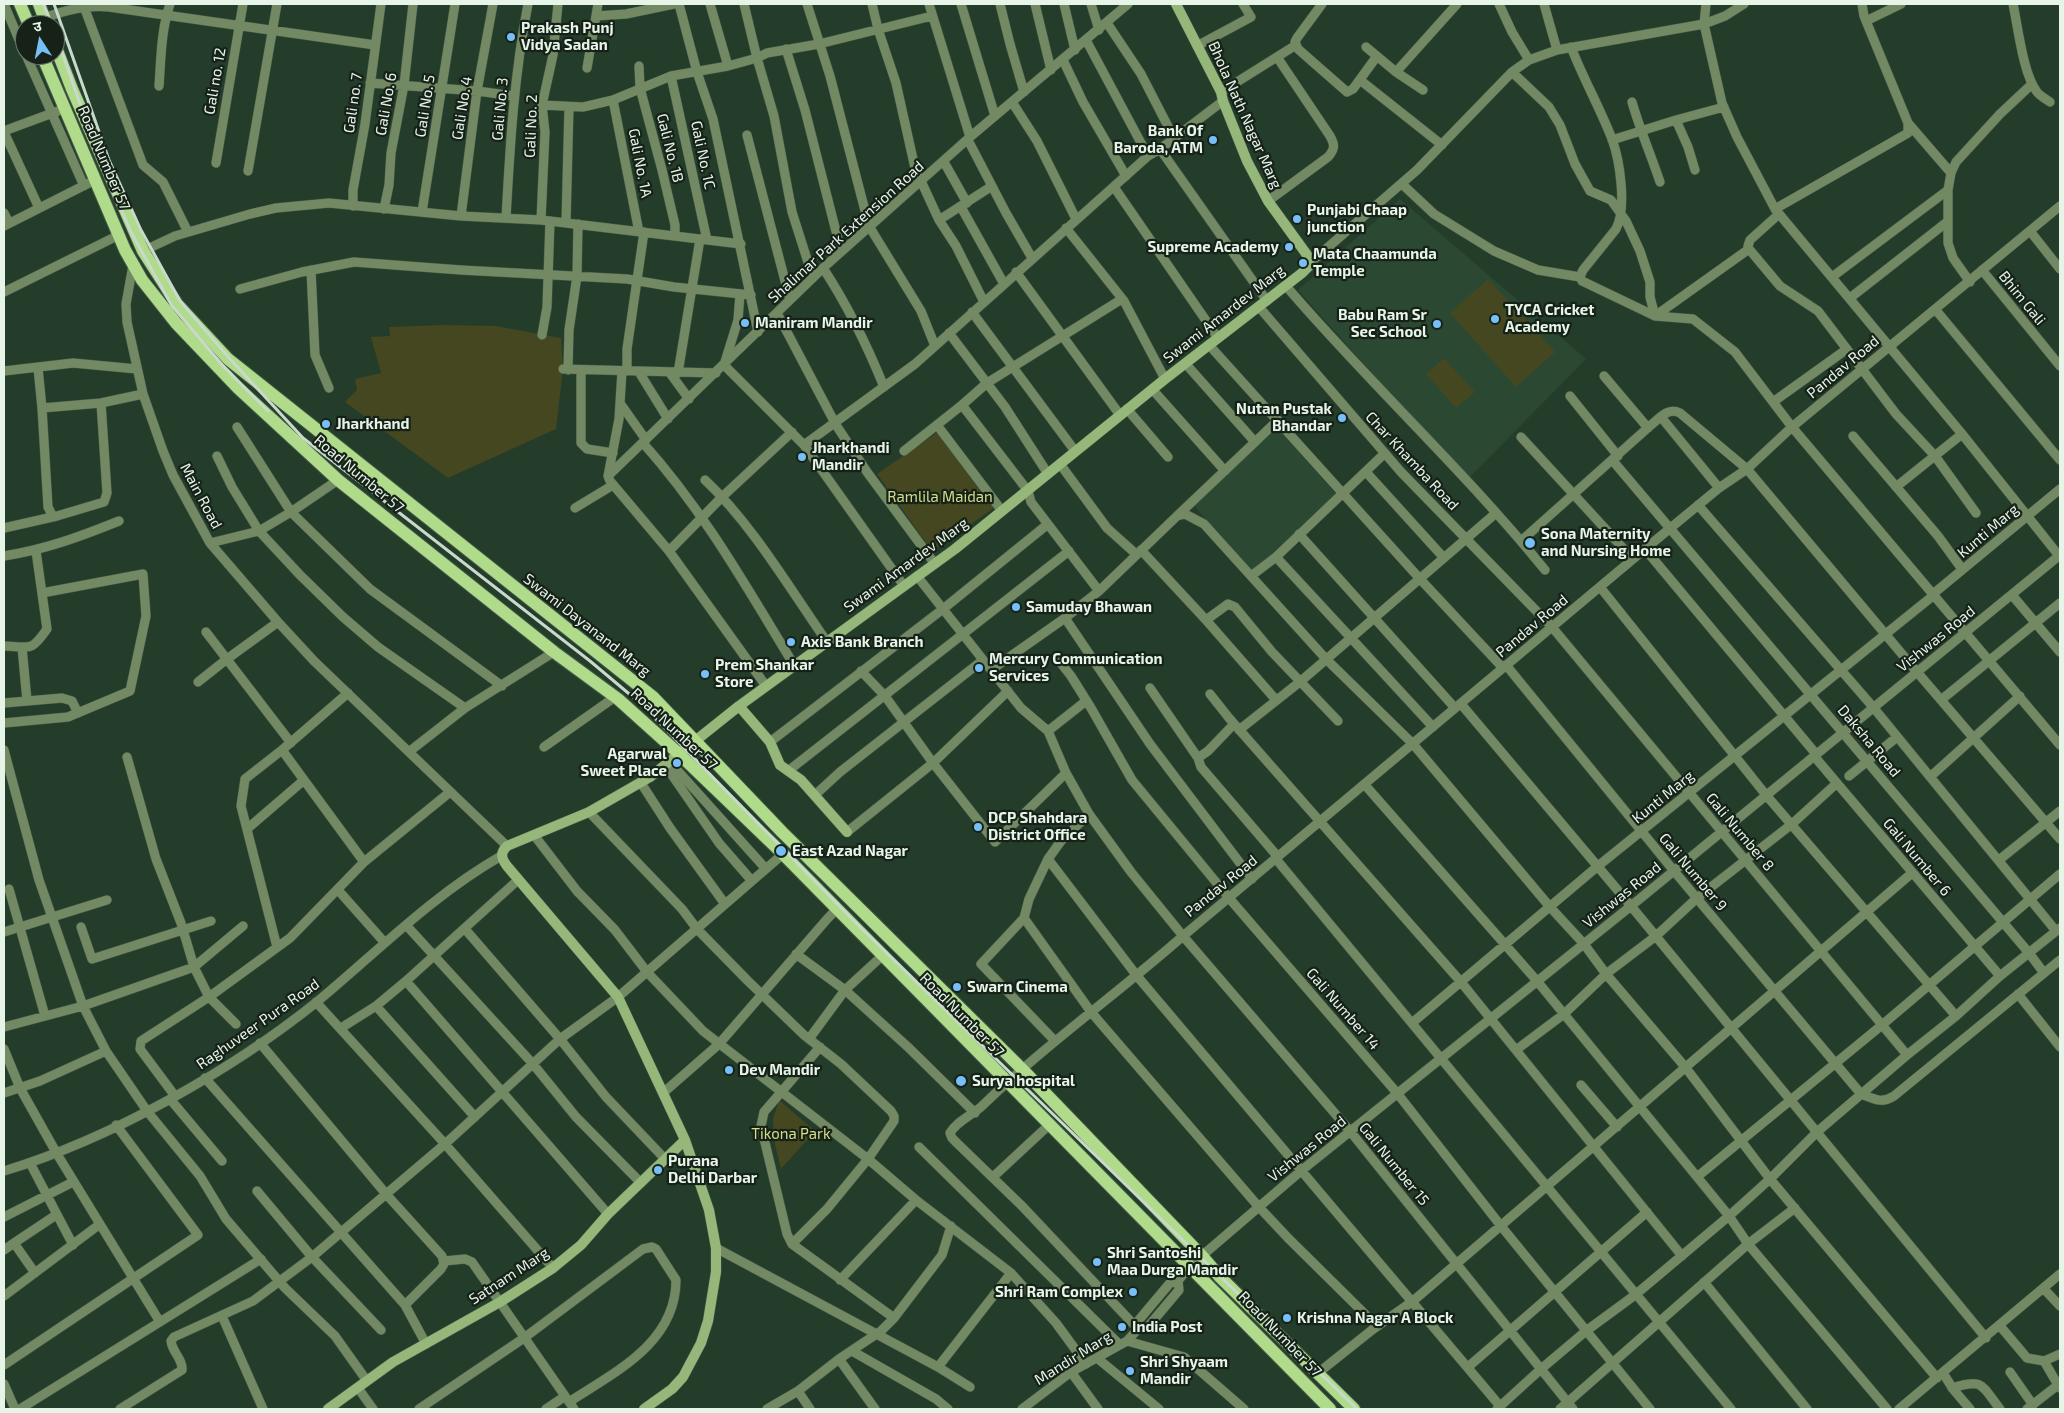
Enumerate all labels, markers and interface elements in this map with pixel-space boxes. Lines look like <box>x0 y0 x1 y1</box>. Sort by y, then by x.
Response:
north arrow <box>15 15 65 65</box>
text: उ <box>32 17 43 35</box>
place label: Prakash Punj Vidya Sadan <box>521 19 614 54</box>
marker: Prakash Punj Vidya Sadan <box>505 31 517 43</box>
street label: Bhola Nath Nagar Marg <box>1204 38 1286 192</box>
street label: Gali no. 12 <box>200 46 230 116</box>
street label: Gali No. 6 <box>372 71 400 137</box>
street label: Gali no. 7 <box>340 72 366 134</box>
street label: Gali No. 5 <box>411 73 439 139</box>
street label: Gali No. 4 <box>448 75 476 141</box>
street label: Gali No. 3 <box>488 77 512 141</box>
street label: Gali No. 2 <box>521 94 541 158</box>
street label: Road Number 57 <box>74 103 134 213</box>
street label: Gali No. 1B <box>653 112 687 184</box>
street label: Gali No. 1C <box>687 119 719 191</box>
place label: Bank Of Baroda, ATM <box>1114 122 1203 157</box>
street label: Gali No. 1A <box>624 127 656 199</box>
marker: Bank Of Baroda, ATM <box>1207 134 1219 146</box>
street label: Shalimar Park Extension Road <box>764 157 928 307</box>
place label: Punjabi Chaap junction <box>1307 201 1407 236</box>
marker: Punjabi Chaap junction <box>1291 213 1303 225</box>
place label: Supreme Academy <box>1148 238 1279 256</box>
marker: Supreme Academy <box>1283 241 1295 253</box>
place label: Mata Chaamunda Temple <box>1313 245 1437 280</box>
marker: Mata Chaamunda Temple <box>1297 257 1309 269</box>
street label: Swami Amardev Marg <box>1160 261 1288 367</box>
street label: Bhim Gali <box>1995 267 2049 329</box>
place label: TYCA Cricket Academy <box>1505 301 1594 336</box>
place label: Babu Ram Sr Sec School <box>1338 306 1427 341</box>
marker: TYCA Cricket Academy <box>1489 313 1501 325</box>
place label: Maniram Mandir <box>755 314 873 332</box>
marker: Maniram Mandir <box>739 317 751 329</box>
marker: Babu Ram Sr Sec School <box>1431 318 1443 330</box>
street label: Pandav Road <box>1803 332 1883 402</box>
place label: Nutan Pustak Bhandar <box>1236 400 1332 435</box>
street label: Char Khamba Road <box>1362 408 1462 514</box>
marker: Nutan Pustak Bhandar <box>1336 412 1348 424</box>
place label: Jharkhand <box>336 415 409 433</box>
marker: Jharkhand <box>320 418 332 430</box>
street label: Road Number 57 <box>310 431 408 517</box>
place label: Jharkhandi Mandir <box>812 439 890 474</box>
marker: Jharkhandi Mandir <box>796 451 808 463</box>
street label: Main Road <box>176 460 226 532</box>
park label: Ramlila Maidan <box>887 488 993 506</box>
street label: Kunti Marg <box>1954 500 2022 562</box>
street label: Swami Amardev Marg <box>840 514 972 616</box>
place label: Sona Maternity and Nursing Home <box>1541 525 1671 560</box>
marker: Sona Maternity and Nursing Home <box>1523 536 1537 550</box>
street label: Swami Dayanand Marg <box>520 570 654 680</box>
street label: Pandav Road <box>1492 591 1572 661</box>
place label: Samuday Bhawan <box>1026 598 1152 616</box>
marker: Samuday Bhawan <box>1010 601 1022 613</box>
street label: Vishwas Road <box>1893 602 1979 676</box>
place label: Axis Bank Branch <box>801 633 924 651</box>
marker: Axis Bank Branch <box>785 636 797 648</box>
place label: Mercury Communication Services <box>989 650 1163 685</box>
place label: Prem Shankar Store <box>715 656 814 691</box>
marker: Mercury Communication Services <box>973 662 985 674</box>
marker: Prem Shankar Store <box>699 668 711 680</box>
street label: Road Number 57 <box>627 684 721 774</box>
street label: Daksha Road <box>1834 701 1904 781</box>
place label: Agarwal Sweet Place <box>581 745 667 780</box>
marker: Agarwal Sweet Place <box>671 757 683 769</box>
street label: Kunti Marg <box>1628 767 1698 827</box>
street label: Gali Number 8 <box>1702 789 1778 875</box>
place label: DCP Shahdara District Office <box>988 809 1087 844</box>
street label: Gali Number 6 <box>1879 814 1955 900</box>
marker: DCP Shahdara District Office <box>972 821 984 833</box>
street label: Gali Number 9 <box>1655 829 1731 915</box>
place label: East Azad Nagar <box>792 842 908 860</box>
marker: East Azad Nagar <box>774 844 788 858</box>
street label: Pandav Road <box>1181 851 1261 921</box>
street label: Vishwas Road <box>1579 858 1665 932</box>
street label: Gali Number 14 <box>1303 964 1383 1054</box>
street label: Road Number 57 <box>916 969 1008 1061</box>
street label: Raghuveer Pura Road <box>193 975 323 1073</box>
place label: Swarn Cinema <box>967 978 1068 996</box>
marker: Swarn Cinema <box>951 981 963 993</box>
place label: Dev Mandir <box>739 1061 820 1079</box>
marker: Dev Mandir <box>723 1064 735 1076</box>
place label: Surya hospital <box>972 1072 1075 1090</box>
marker: Surya hospital <box>954 1074 968 1088</box>
street label: Vishwas Road <box>1264 1112 1350 1186</box>
street label: Gali Number 15 <box>1355 1119 1433 1209</box>
park label: Tikona Park <box>751 1125 831 1143</box>
place label: Purana Delhi Darbar <box>668 1152 757 1187</box>
marker: Purana Delhi Darbar <box>652 1164 664 1176</box>
street label: Satnam Marg <box>466 1244 552 1308</box>
place label: Shri Santoshi Maa Durga Mandir <box>1107 1244 1238 1279</box>
marker: Shri Santoshi Maa Durga Mandir <box>1091 1256 1103 1268</box>
place label: Shri Ram Complex <box>995 1283 1123 1301</box>
marker: Shri Ram Complex <box>1127 1286 1139 1298</box>
street label: Road Number 57 <box>1235 1288 1325 1380</box>
place label: Krishna Nagar A Block <box>1297 1309 1453 1327</box>
marker: Krishna Nagar A Block <box>1281 1312 1293 1324</box>
place label: India Post <box>1132 1318 1202 1336</box>
marker: India Post <box>1116 1321 1128 1333</box>
street label: Mandir Marg <box>1031 1327 1115 1389</box>
place label: Shri Shyaam Mandir <box>1140 1353 1228 1388</box>
marker: Shri Shyaam Mandir <box>1124 1365 1136 1377</box>

